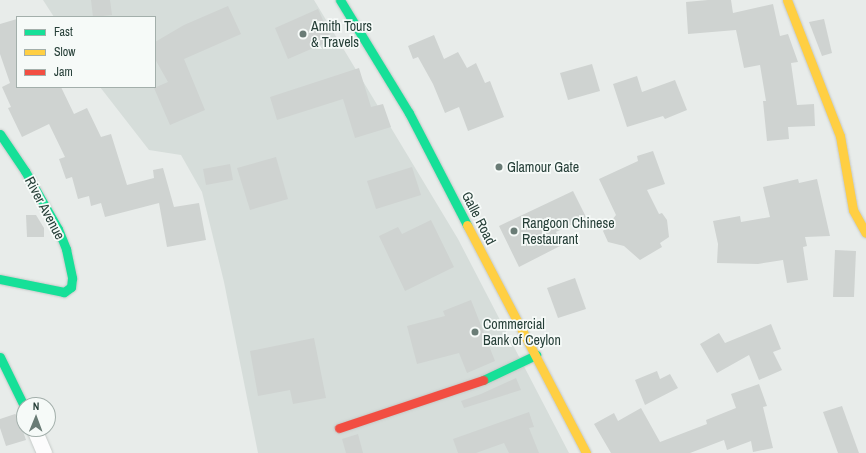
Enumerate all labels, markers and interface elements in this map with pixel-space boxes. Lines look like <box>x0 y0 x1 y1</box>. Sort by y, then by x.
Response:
legend <box>16 16 156 88</box>
place label: Amith Tours & Travels <box>311 18 372 50</box>
text: Fast <box>54 24 73 40</box>
marker: Amith Tours & Travels <box>298 29 308 39</box>
text: Slow <box>54 44 75 60</box>
text: Jam <box>54 64 73 80</box>
place label: Glamour Gate <box>507 159 579 175</box>
marker: Glamour Gate <box>494 162 504 172</box>
street label: River Avenue <box>21 173 69 243</box>
street label: Galle Road <box>458 189 500 247</box>
place label: Rangoon Chinese Restaurant <box>522 215 615 248</box>
marker: Rangoon Chinese Restaurant <box>509 226 519 236</box>
place label: Commercial Bank of Ceylon <box>483 316 561 348</box>
marker: Commercial Bank of Ceylon <box>470 327 480 337</box>
north arrow <box>16 397 56 437</box>
text: N <box>33 399 40 413</box>

